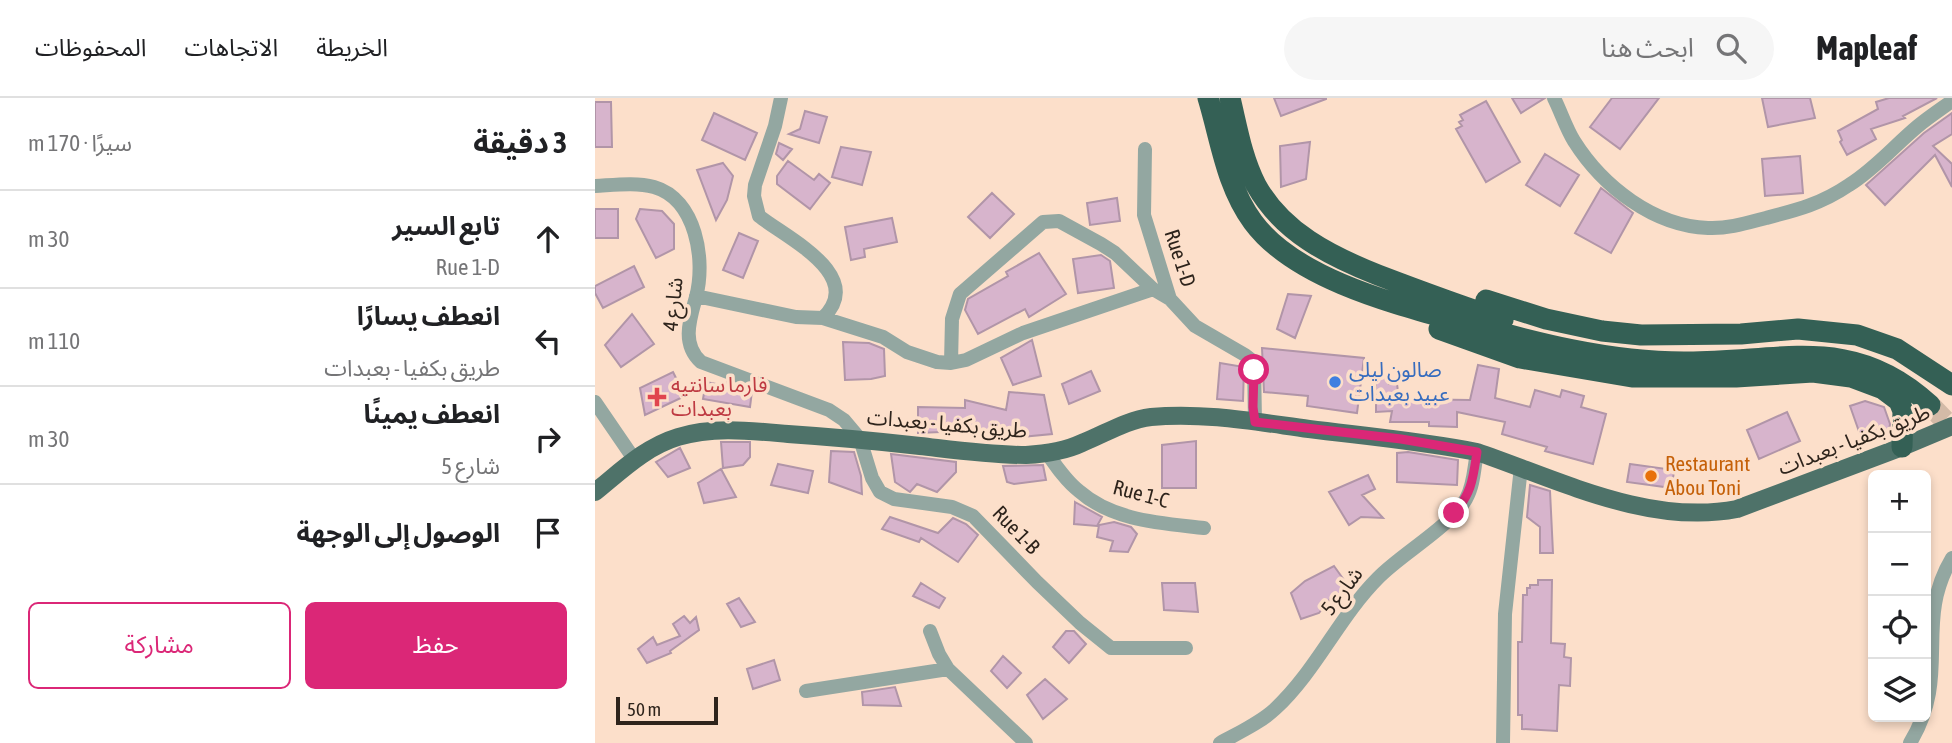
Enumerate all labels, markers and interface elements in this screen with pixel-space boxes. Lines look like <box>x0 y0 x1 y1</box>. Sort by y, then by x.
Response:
search box <box>1284 17 1774 80</box>
icon: search <box>1712 29 1750 67</box>
text: Mapleaf <box>1816 29 1917 67</box>
text: ابحث هنا <box>1601 33 1694 63</box>
text: المحفوظات <box>35 34 146 61</box>
text: الاتجاهات <box>184 34 278 61</box>
text: الخريطة <box>316 34 388 61</box>
text: 3 دقيقة <box>473 125 567 159</box>
text: سيرًا · 170 m <box>28 130 132 156</box>
text: تابع السير <box>392 211 500 241</box>
icon: ahead <box>529 220 567 258</box>
text: 30 m <box>28 226 69 252</box>
street label: Rue 1-D <box>1160 226 1201 289</box>
text: Rue 1-D <box>436 254 500 280</box>
street label: شارع 4 <box>657 276 691 332</box>
text: انعطف يسارًا <box>357 301 500 331</box>
icon: left <box>529 322 567 360</box>
text: 110 m <box>28 328 80 354</box>
route start <box>1238 354 1269 385</box>
text: طريق بكفيا - بعبدات <box>324 355 500 381</box>
place label: صالون ليلى عبيد بعبدات <box>1349 357 1449 405</box>
place label: فارما سانتيه بعبدات <box>671 372 767 420</box>
marker: صالون ليلى عبيد بعبدات <box>1327 374 1343 390</box>
marker: فارما سانتيه بعبدات <box>649 389 665 405</box>
text: انعطف يمينًا <box>363 399 500 429</box>
street label: طريق بكفيا - بعبدات <box>1774 399 1934 481</box>
street label: طريق بكفيا - بعبدات <box>866 404 1028 444</box>
icon: right <box>529 420 567 458</box>
text: 30 m <box>28 426 69 452</box>
place label: Restaurant Abou Toni <box>1665 451 1750 499</box>
text: شارع 5 <box>441 453 500 479</box>
marker: Restaurant Abou Toni <box>1643 468 1659 484</box>
map controls <box>1868 470 1931 722</box>
button: + <box>1868 470 1931 533</box>
street label: Rue 1-C <box>1111 474 1172 512</box>
route end <box>1438 497 1469 528</box>
street label: Rue 1-B <box>988 500 1045 558</box>
icon: arrive <box>529 514 567 552</box>
text: الوصول إلى الوجهة <box>297 518 500 548</box>
button: − <box>1868 533 1931 596</box>
street label: شارع 5 <box>1315 562 1370 621</box>
button: locate <box>1868 596 1931 659</box>
button: مشاركة <box>28 602 291 689</box>
button: حفظ <box>305 602 567 689</box>
button: layers <box>1868 659 1931 722</box>
scale bar <box>616 694 717 726</box>
text: 50 m <box>627 698 661 720</box>

